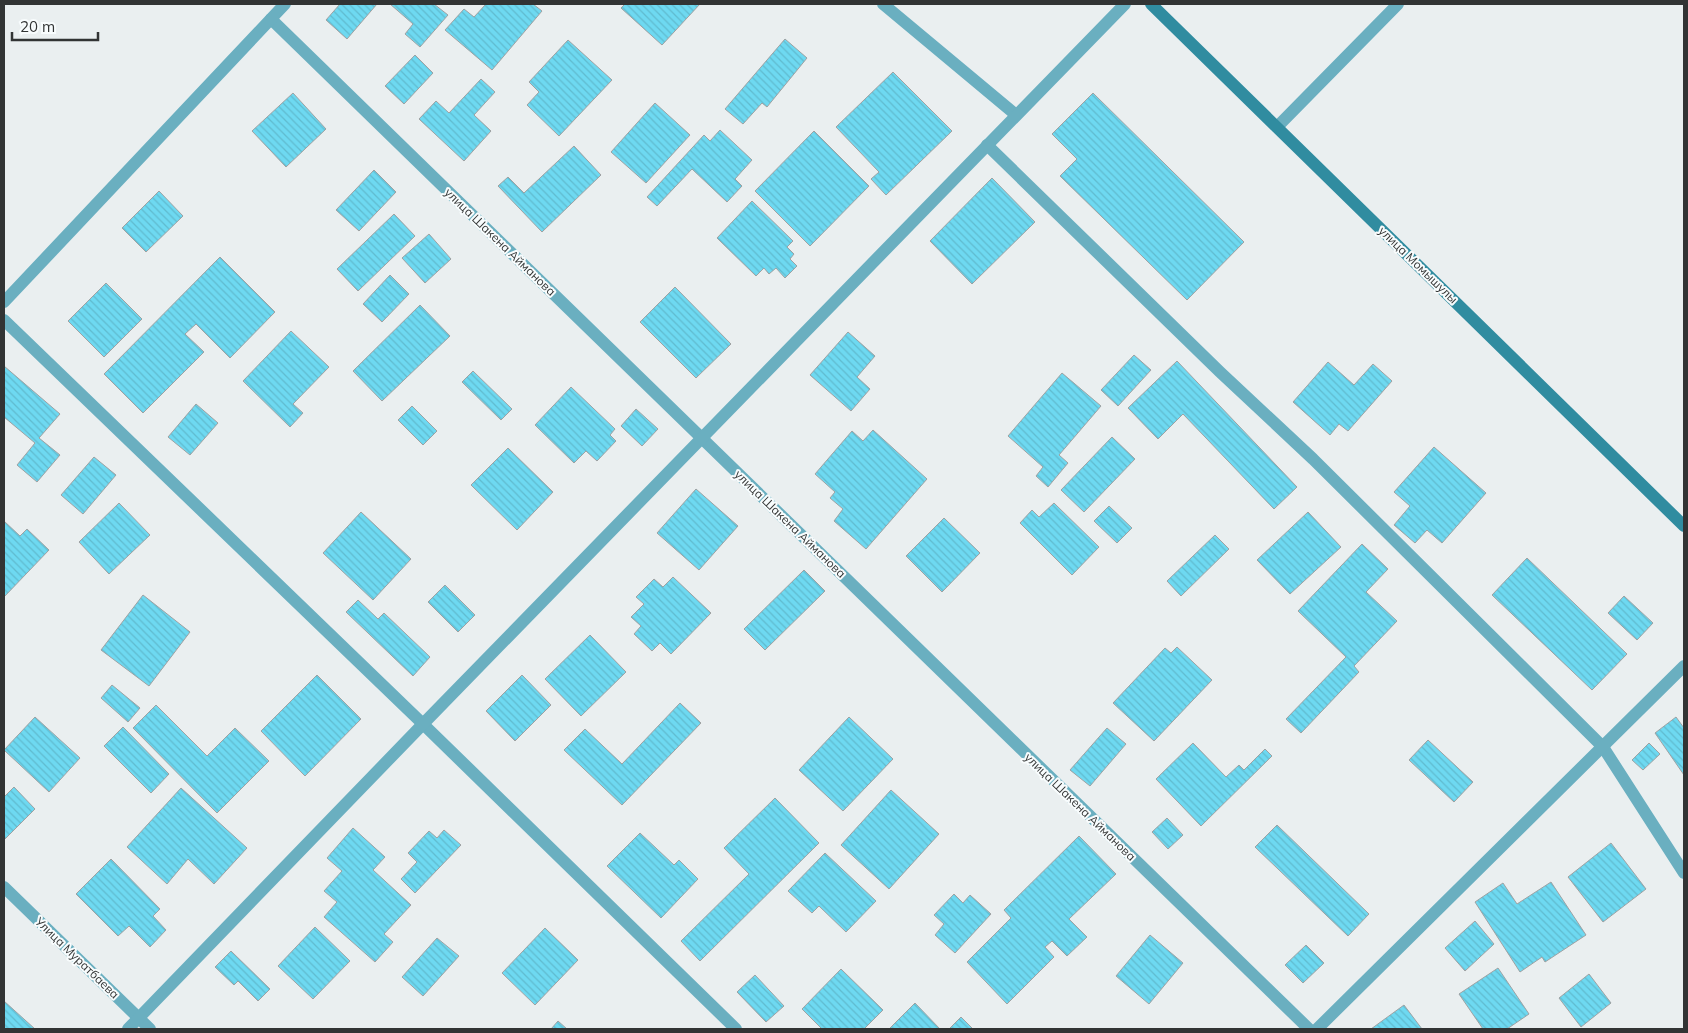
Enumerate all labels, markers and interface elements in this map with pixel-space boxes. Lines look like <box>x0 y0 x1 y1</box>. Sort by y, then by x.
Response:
scale bar <box>12 10 99 42</box>
text: 20 m <box>20 17 55 36</box>
street label: улица Шакена Айманова <box>442 185 559 299</box>
street label: улица Момышулы <box>1376 223 1461 306</box>
street label: улица Шакена Айманова <box>732 467 849 581</box>
street label: улица Шакена Айманова <box>1022 750 1139 864</box>
street label: Улица Муратбаева <box>32 913 122 1002</box>

